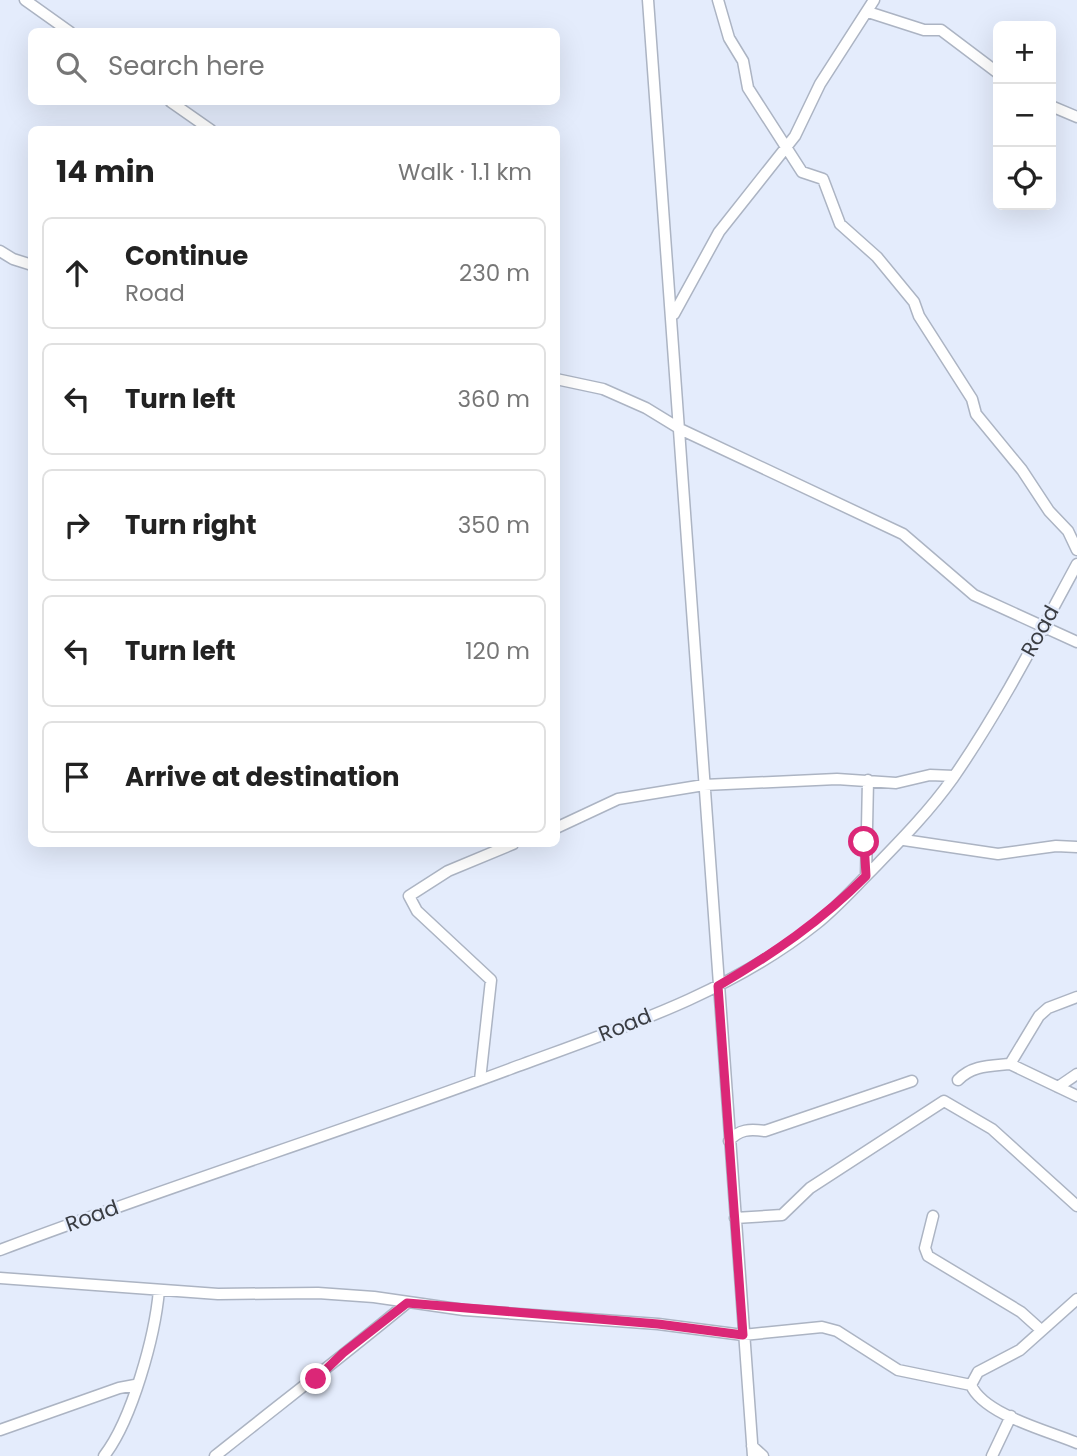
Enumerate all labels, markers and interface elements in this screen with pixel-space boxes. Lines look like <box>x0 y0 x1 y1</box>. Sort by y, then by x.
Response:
map controls <box>993 21 1056 210</box>
button: + <box>993 21 1056 84</box>
search box <box>28 28 560 105</box>
icon: search <box>52 48 90 86</box>
text: Search here <box>108 48 265 84</box>
button: − <box>993 84 1056 147</box>
button: locate <box>993 147 1056 210</box>
text: 14 min <box>56 150 155 193</box>
text: Walk · 1.1 km <box>398 156 532 188</box>
text: Continue <box>125 238 248 274</box>
icon: ahead <box>58 254 96 292</box>
text: 230 m <box>459 257 530 289</box>
text: Road <box>125 277 185 309</box>
icon: left <box>58 380 96 418</box>
text: Turn left <box>125 381 236 417</box>
text: 360 m <box>458 383 530 415</box>
icon: right <box>58 506 96 544</box>
text: Turn right <box>125 507 257 543</box>
text: 350 m <box>458 509 530 541</box>
street label: Road <box>1014 600 1065 662</box>
icon: left <box>58 632 96 670</box>
text: Turn left <box>125 633 236 669</box>
text: 120 m <box>465 635 530 667</box>
icon: arrive <box>58 758 96 796</box>
text: Arrive at destination <box>125 759 400 795</box>
route start <box>848 826 879 857</box>
street label: Road <box>594 1001 656 1048</box>
street label: Road <box>61 1193 122 1238</box>
route end <box>300 1363 331 1394</box>

